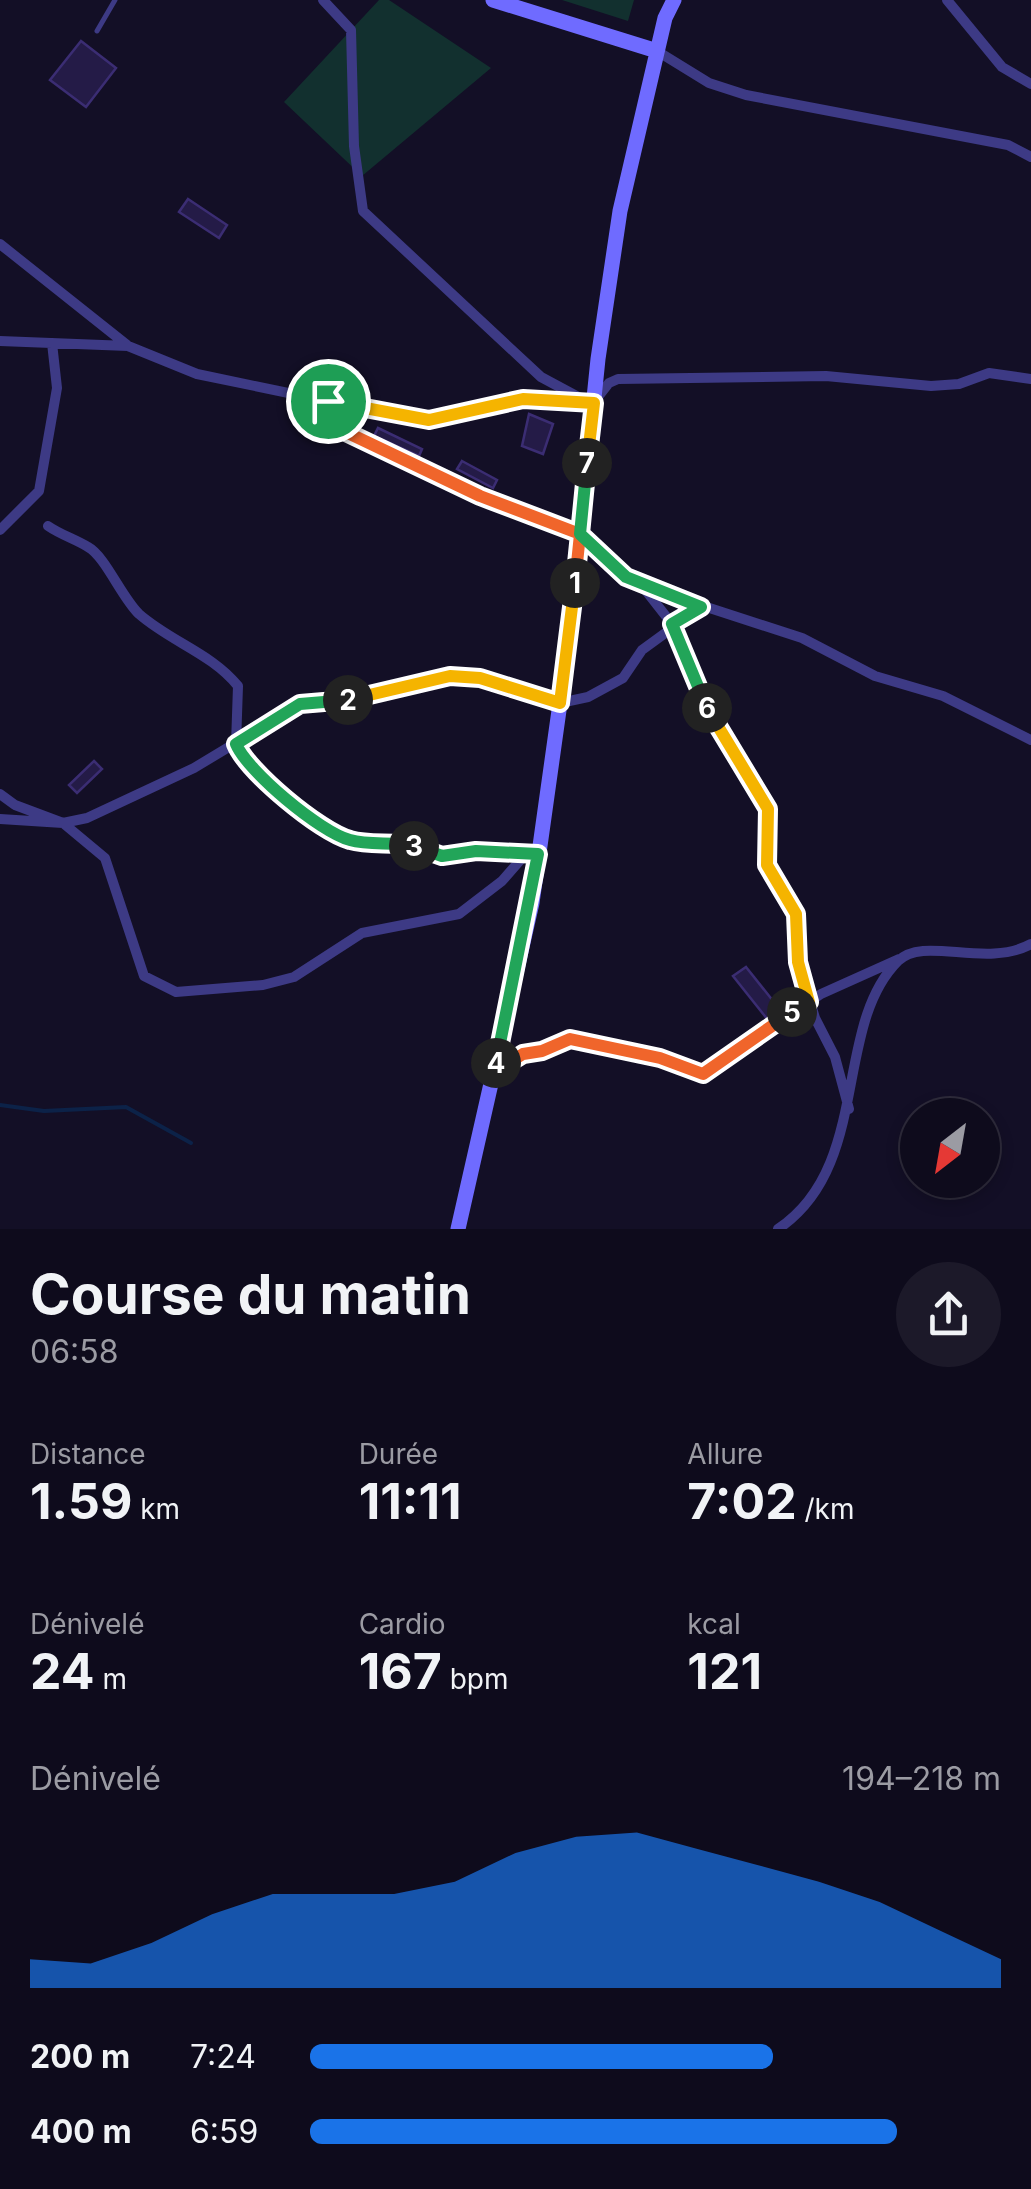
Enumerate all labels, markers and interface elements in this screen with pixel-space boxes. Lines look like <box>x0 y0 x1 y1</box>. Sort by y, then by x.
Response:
pin <box>286 359 371 444</box>
icon: arrive <box>301 374 356 429</box>
pin: 7 <box>562 438 612 488</box>
text: 7 <box>579 446 595 480</box>
pin: 1 <box>550 558 600 608</box>
text: 1 <box>569 566 581 600</box>
pin: 2 <box>323 675 373 725</box>
text: 2 <box>339 683 357 717</box>
pin: 6 <box>682 683 732 733</box>
text: 6 <box>698 691 716 725</box>
pin: 3 <box>389 821 439 871</box>
text: 3 <box>405 829 423 863</box>
pin: 5 <box>767 987 817 1037</box>
text: 5 <box>783 995 801 1029</box>
pin: 4 <box>471 1038 521 1088</box>
text: 4 <box>487 1046 505 1080</box>
north arrow <box>900 1098 1000 1198</box>
map controls <box>900 1098 1000 1198</box>
text: Course du matin <box>30 1261 471 1327</box>
button: share <box>896 1262 1001 1367</box>
text: 06:58 <box>30 1332 119 1371</box>
text: Distance <box>30 1437 146 1471</box>
text: Durée <box>359 1437 438 1471</box>
text: Allure <box>687 1437 763 1471</box>
text: 1.59 <box>30 1471 132 1531</box>
text: 11:11 <box>359 1471 462 1531</box>
text: 7:02 <box>687 1471 797 1531</box>
text: km <box>132 1492 180 1526</box>
text: /km <box>797 1492 855 1526</box>
text: Dénivelé <box>30 1607 144 1641</box>
text: Cardio <box>359 1607 446 1641</box>
text: kcal <box>687 1607 741 1641</box>
text: 24 <box>30 1641 95 1701</box>
text: 167 <box>359 1641 442 1701</box>
text: 121 <box>687 1641 762 1701</box>
text: m <box>95 1662 127 1696</box>
text: bpm <box>442 1662 508 1696</box>
text: Dénivelé <box>30 1759 161 1798</box>
text: 194–218 m <box>842 1759 1001 1798</box>
text: 200 m <box>30 2037 130 2076</box>
text: 7:24 <box>190 2037 256 2076</box>
text: 400 m <box>30 2112 132 2151</box>
text: 6:59 <box>190 2112 258 2151</box>

